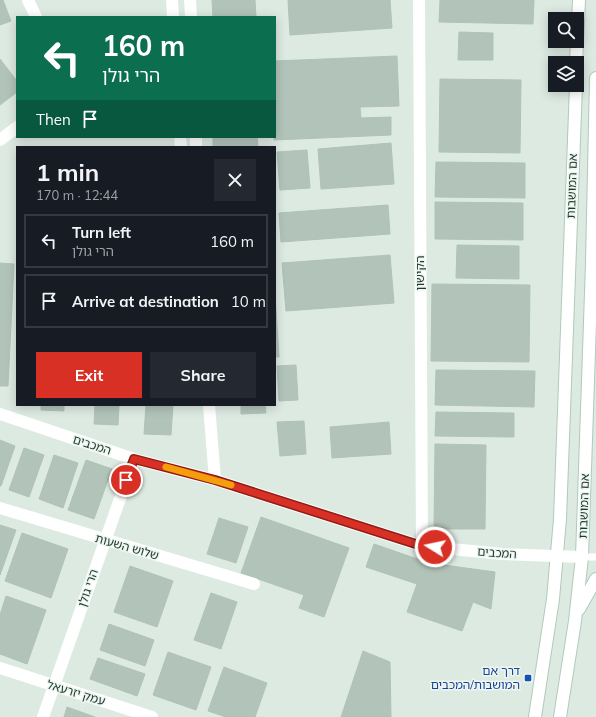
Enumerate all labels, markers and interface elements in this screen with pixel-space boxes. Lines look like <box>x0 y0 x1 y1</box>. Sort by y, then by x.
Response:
map controls <box>548 12 584 92</box>
button: search <box>548 12 584 48</box>
text: 160 m <box>102 28 185 63</box>
icon: left <box>36 32 88 84</box>
button: layers <box>548 56 584 92</box>
text: הרי גולן <box>102 64 160 87</box>
icon: arrive <box>79 108 101 130</box>
text: Then <box>36 110 71 129</box>
street label: אם המושבות <box>563 153 580 219</box>
text: 1 min <box>36 157 99 187</box>
button: close <box>214 159 256 201</box>
text: 170 m · 12:44 <box>36 187 118 203</box>
text: Turn left <box>72 223 131 242</box>
icon: left <box>38 230 60 252</box>
text: 160 m <box>210 232 254 251</box>
text: הרי גולן <box>72 243 114 259</box>
street label: הקישון <box>412 256 427 290</box>
icon: arrive <box>38 290 60 312</box>
text: Arrive at destination <box>72 292 219 311</box>
text: 10 m <box>231 292 266 311</box>
button: Exit <box>36 352 142 398</box>
button: Share <box>150 352 256 398</box>
street label: המכבים <box>71 431 113 458</box>
pin <box>109 463 143 497</box>
icon: arrive <box>115 469 137 491</box>
street label: אם המושבות <box>575 473 592 539</box>
position arrow <box>414 526 456 568</box>
street label: שלוש השעות <box>93 530 161 563</box>
street label: המכבים <box>477 544 517 561</box>
street label: הרי גולן <box>74 567 101 609</box>
place label: דרך אם המושבות/המכבים <box>431 663 520 692</box>
marker: דרך אם המושבות/המכבים <box>523 673 533 683</box>
street label: עמק יזרעאל <box>45 677 107 709</box>

